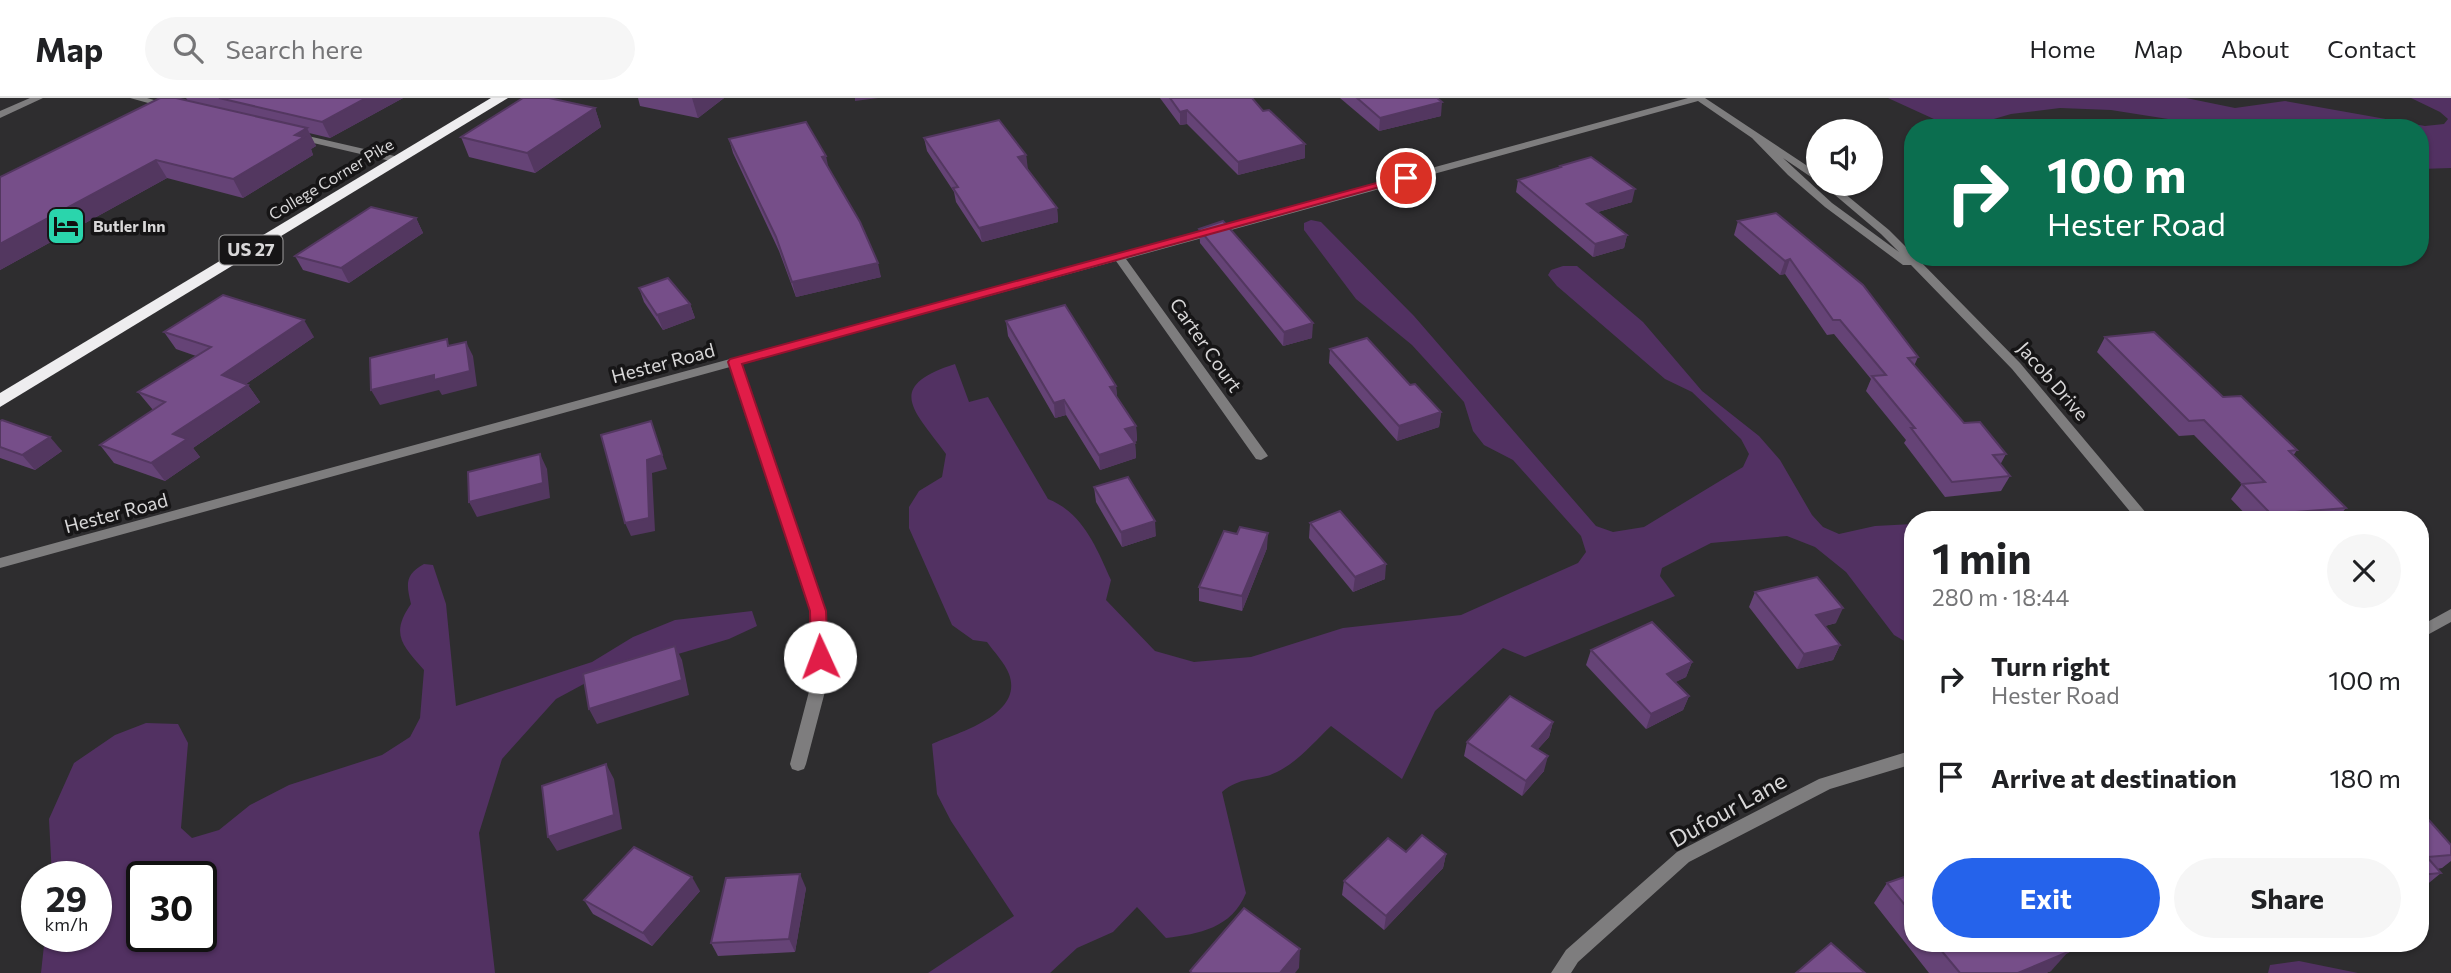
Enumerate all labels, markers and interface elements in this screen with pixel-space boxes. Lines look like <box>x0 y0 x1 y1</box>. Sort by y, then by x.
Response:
search box <box>145 17 635 80</box>
text: Map <box>35 28 103 69</box>
icon: search <box>169 29 207 67</box>
text: Search here <box>225 33 363 64</box>
text: Home <box>2030 34 2096 63</box>
text: Map <box>2134 34 2183 63</box>
text: About <box>2221 34 2289 63</box>
text: Contact <box>2327 34 2416 63</box>
map controls <box>1806 119 1883 196</box>
button: sound <box>1806 119 1883 196</box>
street label: College Corner Pike <box>265 134 396 223</box>
text: 100 m <box>2047 143 2186 203</box>
icon: right <box>1932 147 2023 238</box>
pin <box>1376 148 1436 208</box>
icon: arrive <box>1387 159 1425 197</box>
text: Hester Road <box>2047 203 2226 243</box>
hotel icon: Butler Inn <box>45 205 87 247</box>
place label: Butler Inn <box>93 216 165 235</box>
road number: US 27 <box>219 236 282 265</box>
street label: Carter Court <box>1165 293 1247 396</box>
street label: Jacob Drive <box>2013 337 2094 425</box>
street label: Hester Road <box>609 338 717 387</box>
street label: Hester Road <box>62 488 170 537</box>
text: 1 min <box>1932 531 2032 583</box>
button: close <box>2327 534 2401 608</box>
text: 280 m · 18:44 <box>1932 583 2069 611</box>
position arrow <box>783 620 857 694</box>
text: Turn right <box>1991 650 2110 681</box>
icon: right <box>1932 660 1970 698</box>
text: 100 m <box>2328 664 2401 695</box>
text: Hester Road <box>1991 681 2119 709</box>
icon: arrive <box>1932 758 1970 796</box>
text: Arrive at destination <box>1991 762 2237 793</box>
text: 180 m <box>2329 762 2401 793</box>
street label: Dufour Lane <box>1664 766 1791 853</box>
button: Exit <box>1932 858 2160 938</box>
button: Share <box>2174 858 2401 938</box>
speed limit sign: 30 <box>126 861 217 952</box>
text: 29 <box>46 876 87 919</box>
text: km/h <box>45 913 88 935</box>

